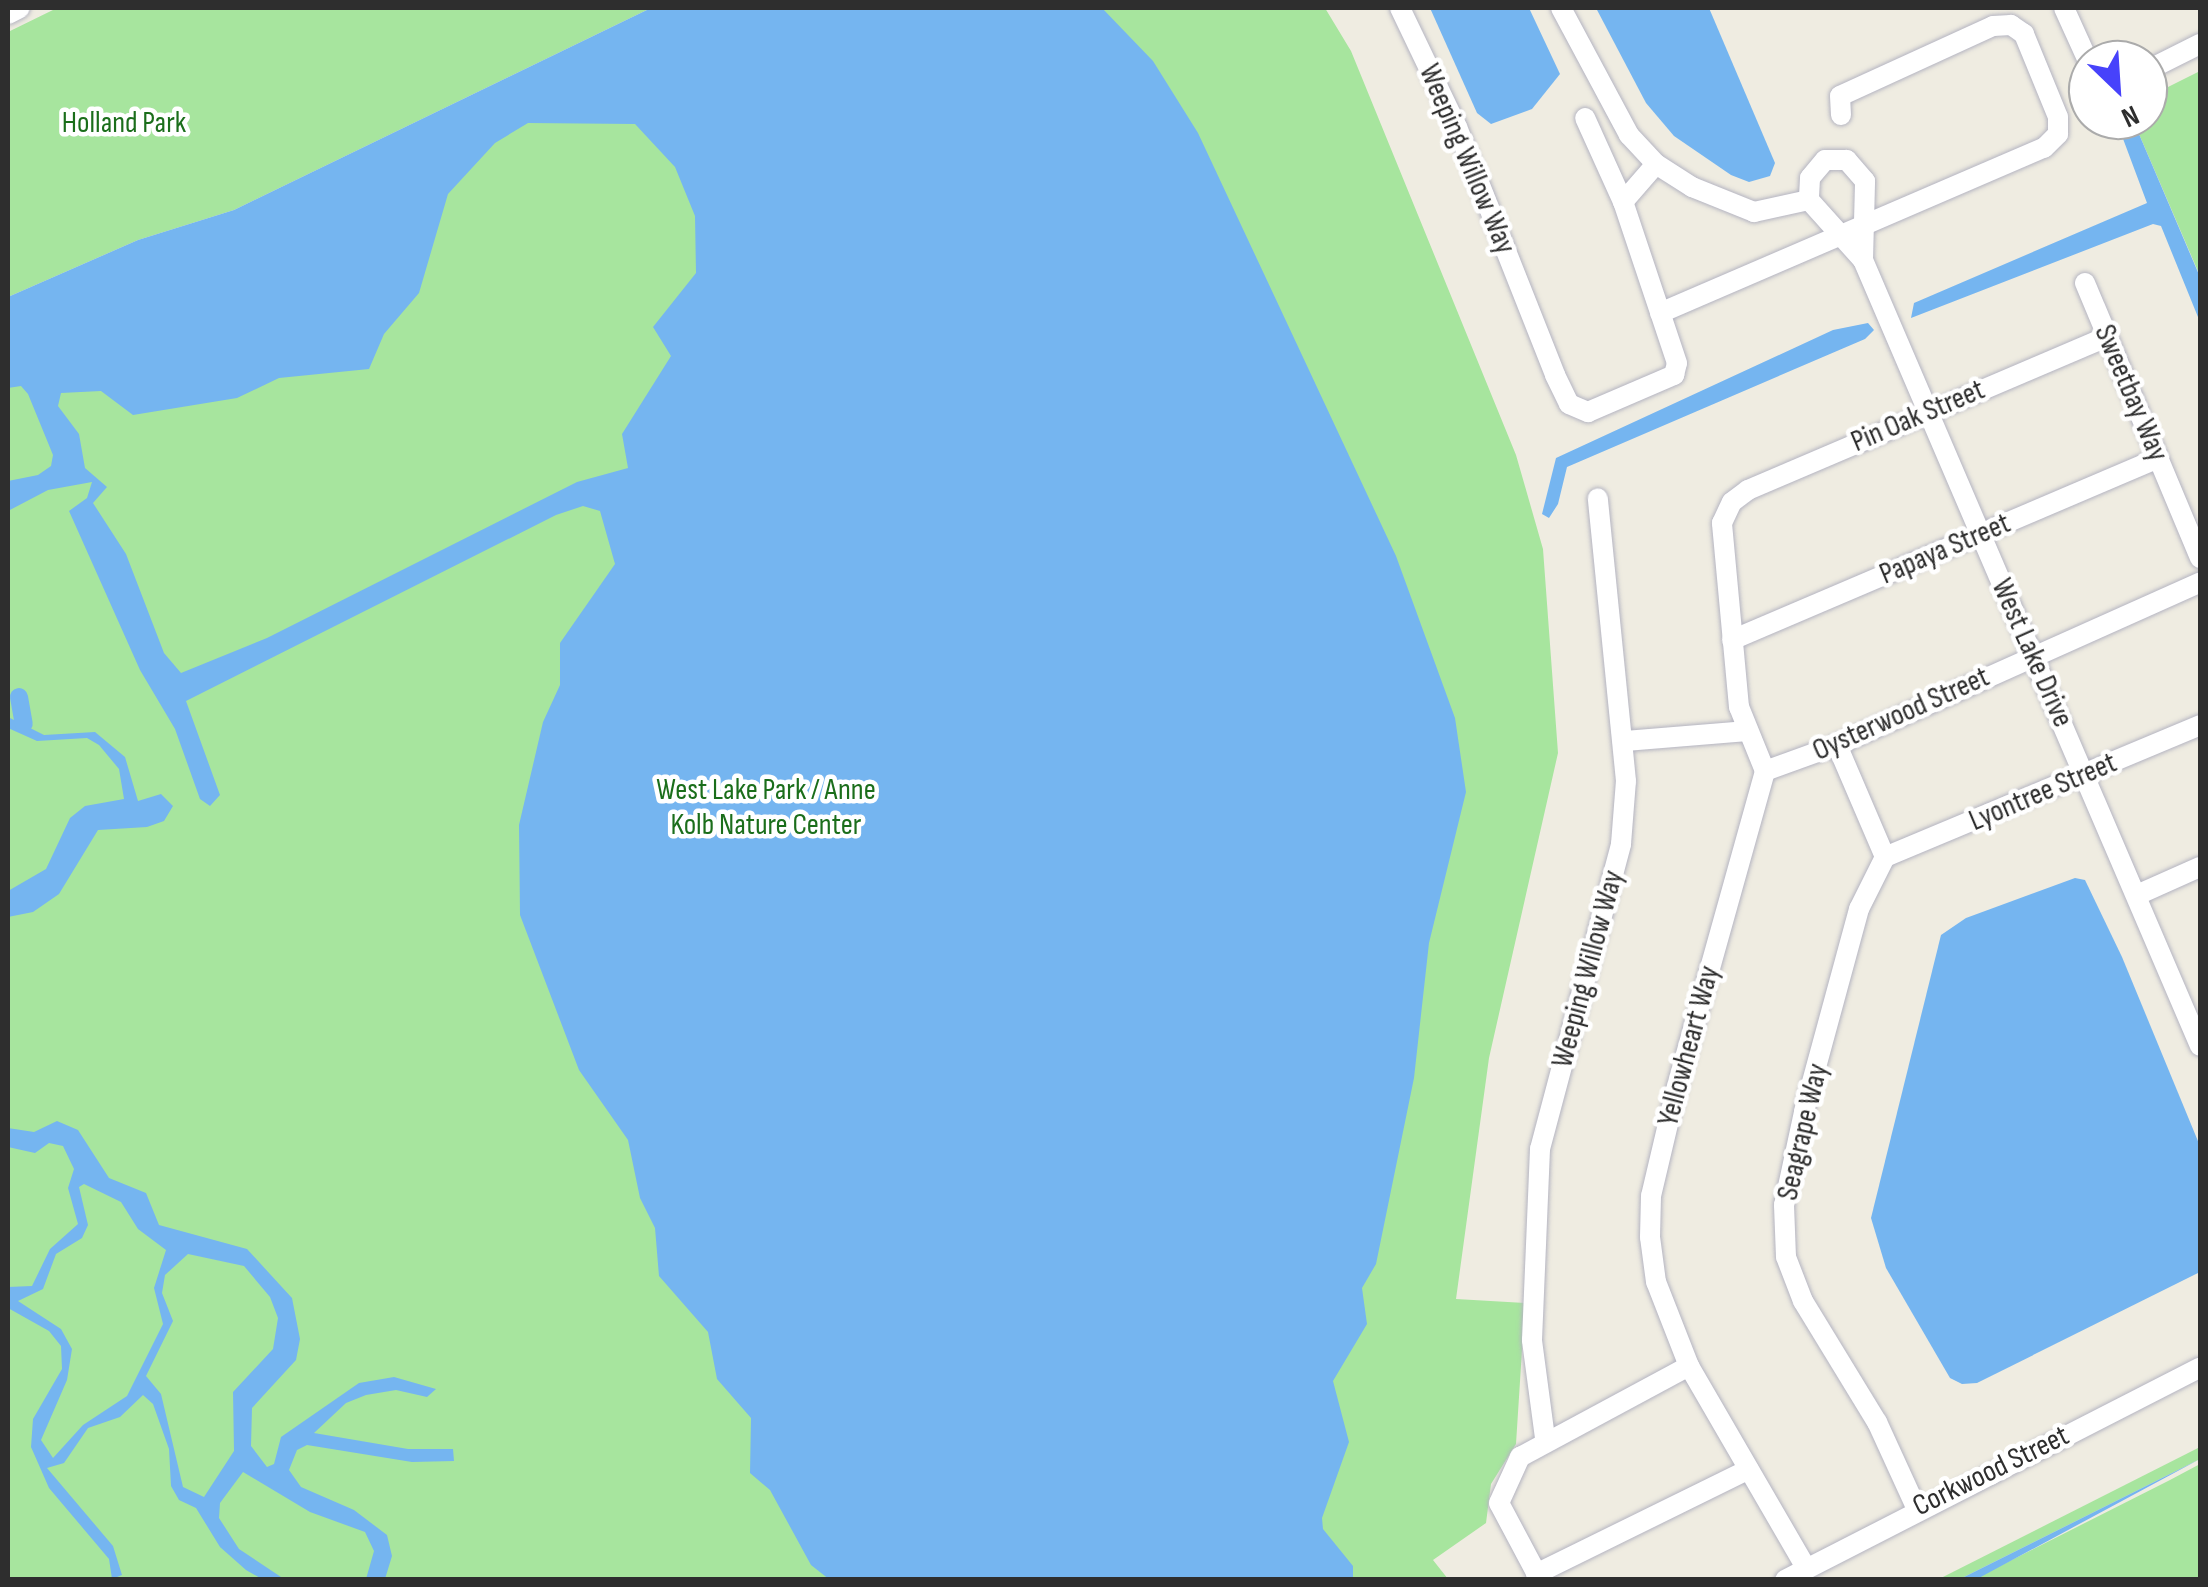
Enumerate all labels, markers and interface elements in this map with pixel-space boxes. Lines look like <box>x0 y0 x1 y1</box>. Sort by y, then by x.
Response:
north arrow <box>2068 40 2168 140</box>
street label: Weeping Willow Way <box>1411 59 1523 259</box>
text: N <box>2116 98 2144 134</box>
park label: Holland Park <box>62 105 186 141</box>
street label: Sweetbay Way <box>2086 319 2176 467</box>
street label: Pin Oak Street <box>1846 372 1990 460</box>
street label: Papaya Street <box>1874 505 2016 593</box>
street label: West Lake Drive <box>1983 573 2081 733</box>
street label: Oysterwood Street <box>1807 659 1995 769</box>
street label: Lyontree Street <box>1964 745 2122 839</box>
park label: West Lake Park / Anne Kolb Nature Center <box>656 772 876 842</box>
street label: Weeping Willow Way <box>1544 867 1632 1071</box>
street label: Yellowheart Way <box>1650 962 1728 1130</box>
street label: Seagrape Way <box>1770 1060 1836 1204</box>
street label: Corkwood Street <box>1907 1418 2075 1524</box>

